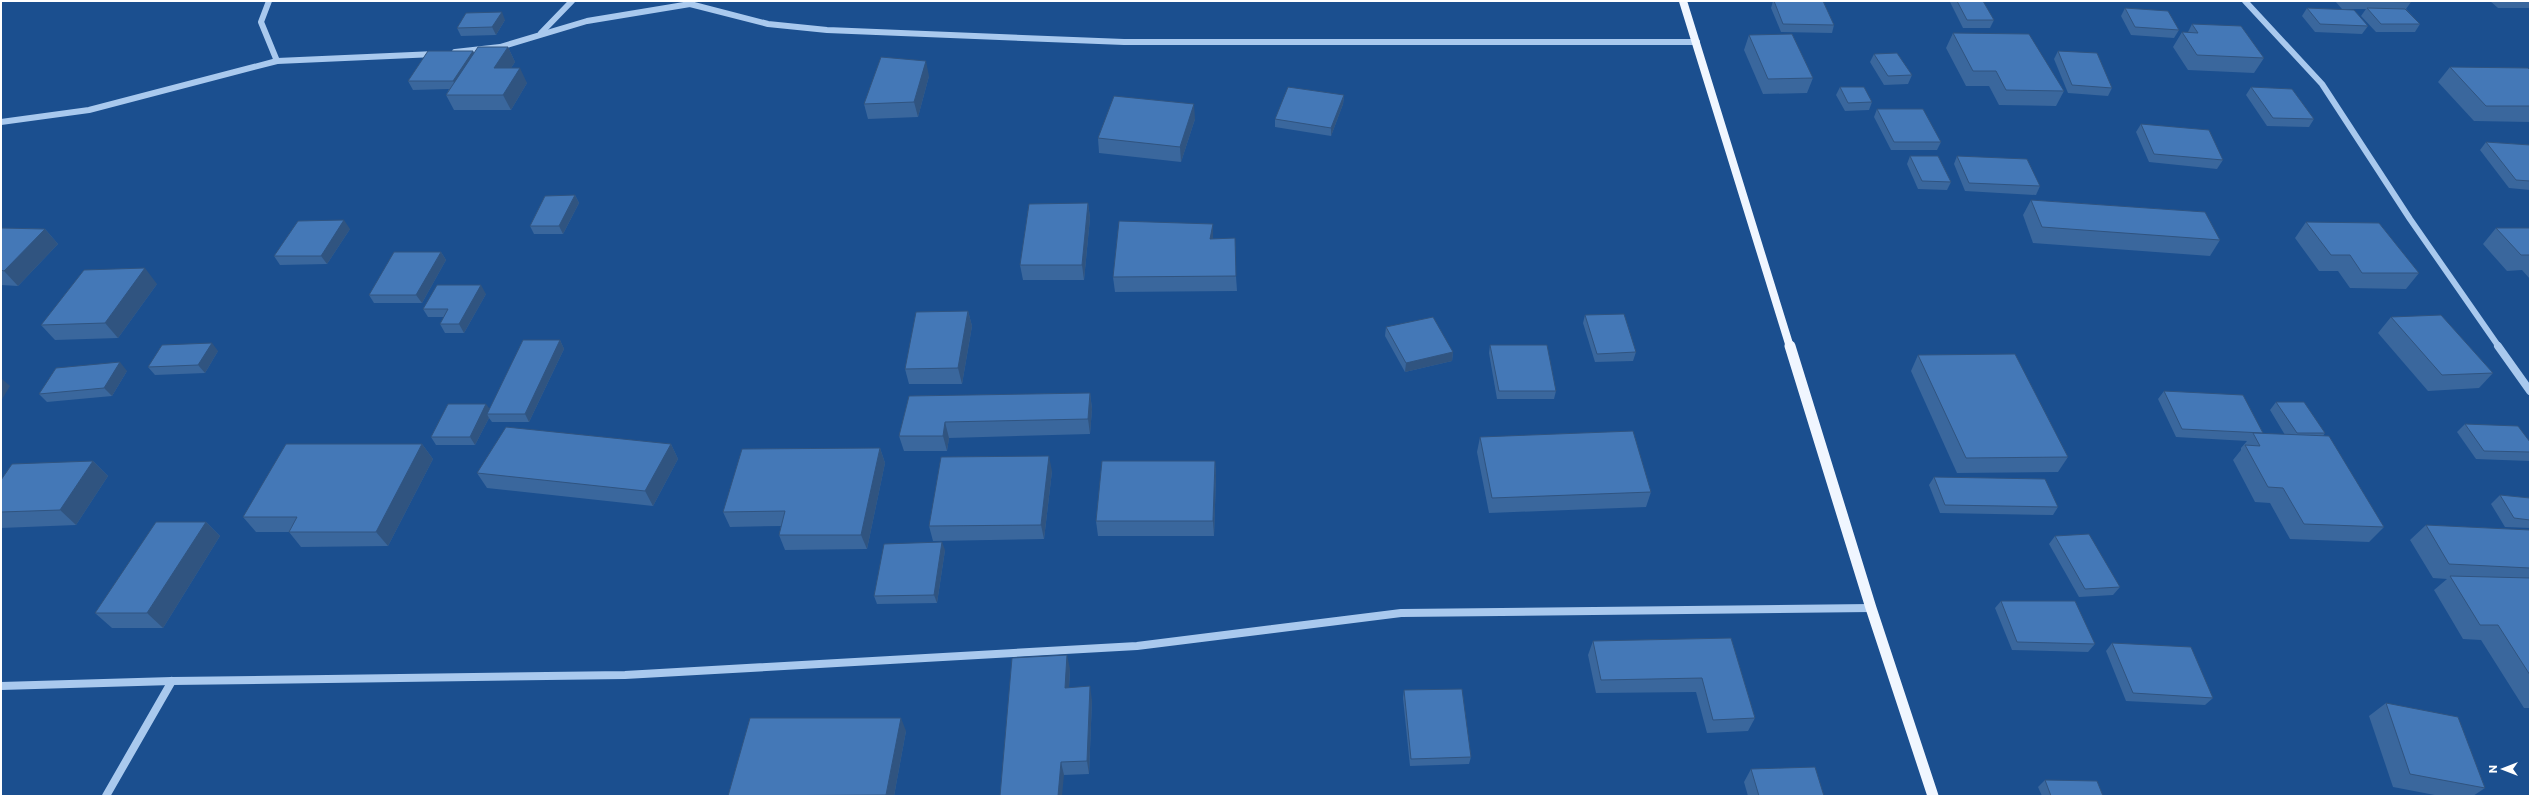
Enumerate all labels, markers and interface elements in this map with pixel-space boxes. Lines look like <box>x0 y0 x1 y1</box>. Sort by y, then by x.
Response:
north arrow <box>2483 749 2523 789</box>
text: N <box>2486 765 2499 773</box>

